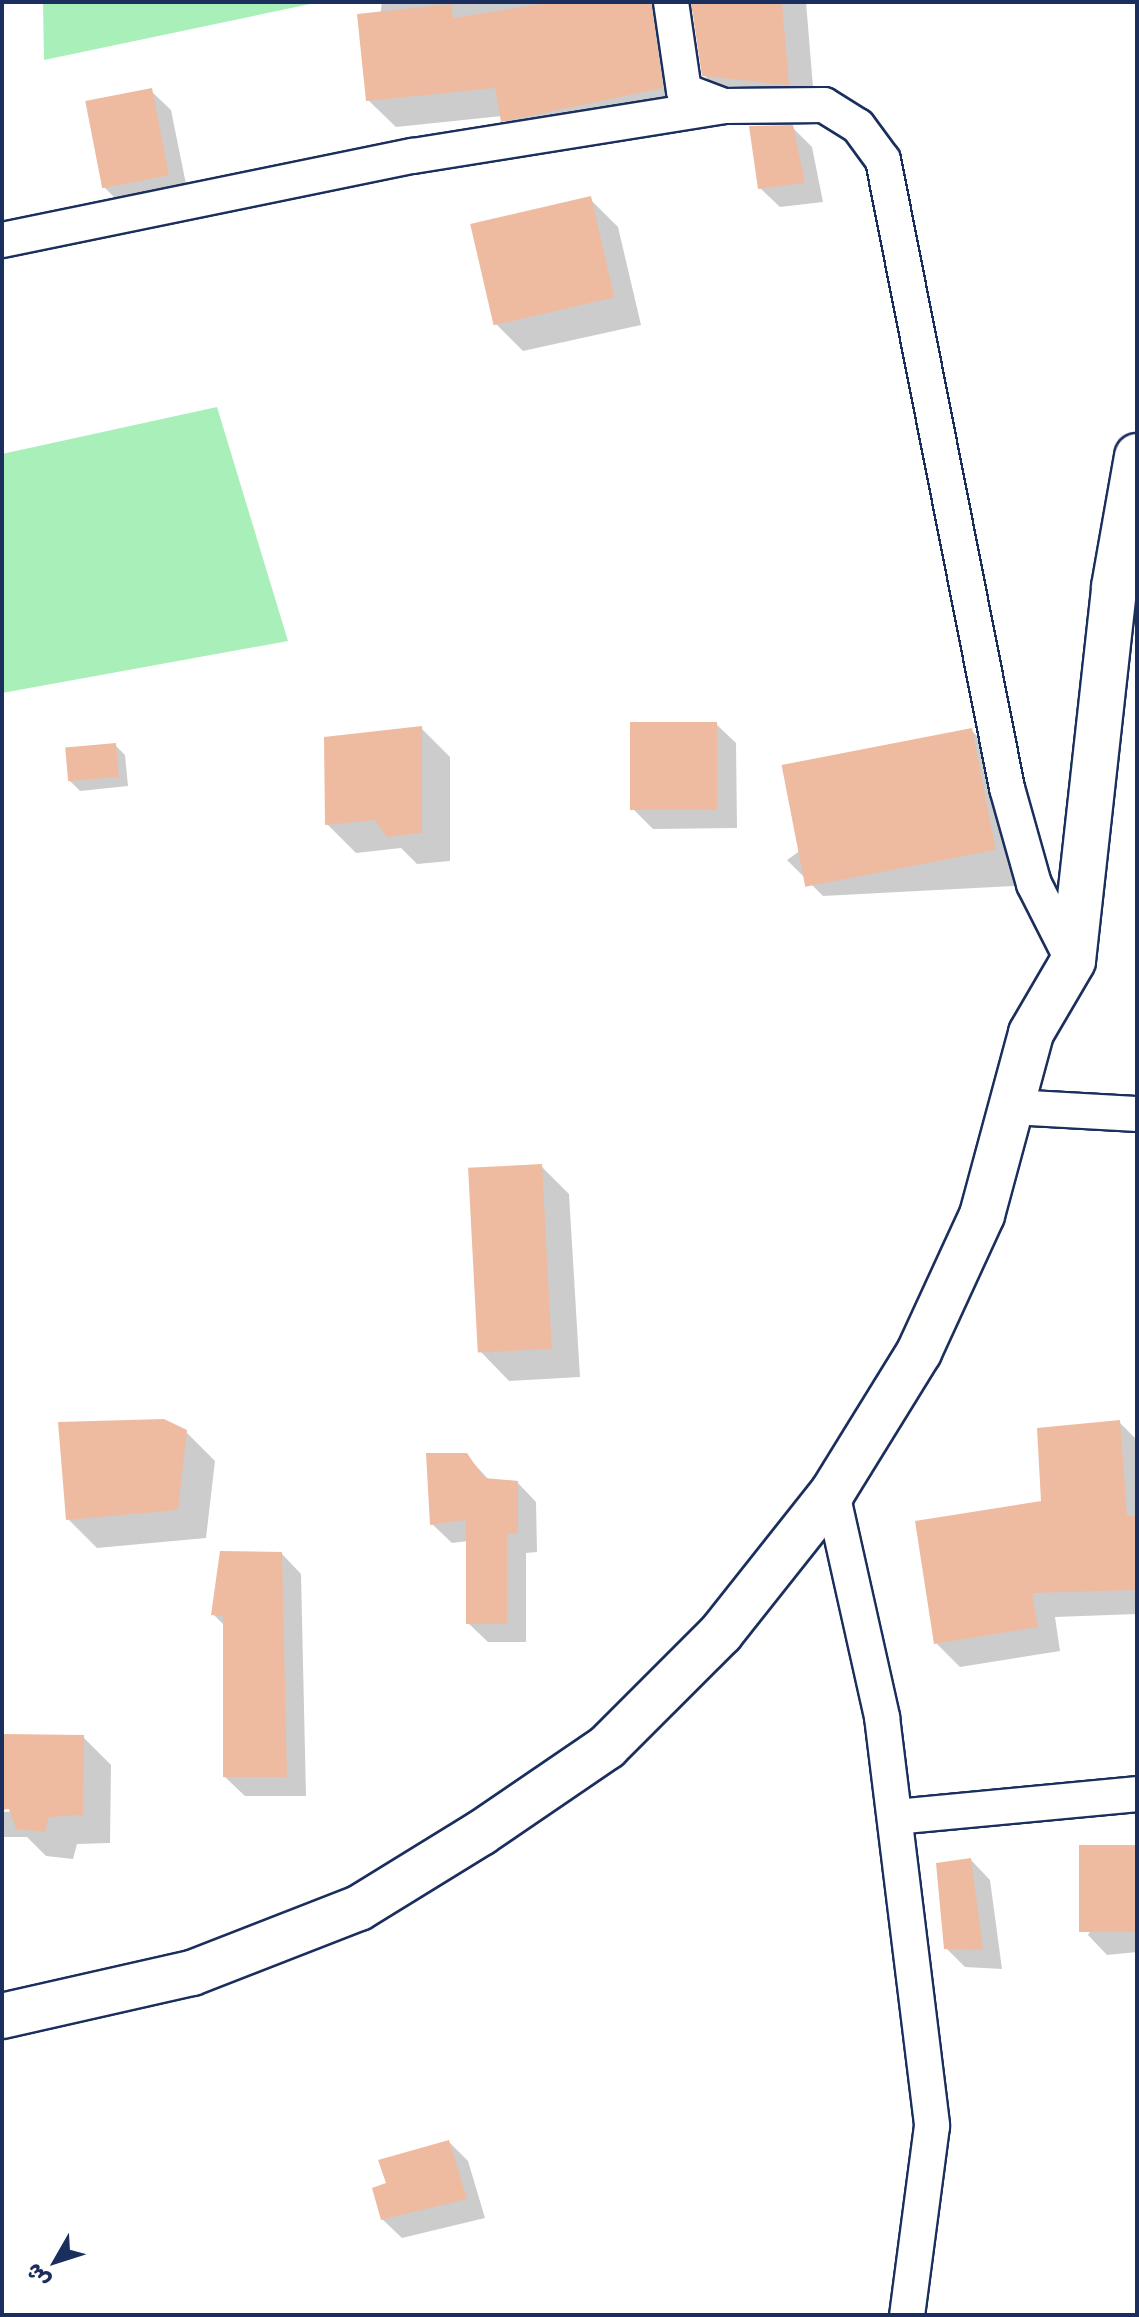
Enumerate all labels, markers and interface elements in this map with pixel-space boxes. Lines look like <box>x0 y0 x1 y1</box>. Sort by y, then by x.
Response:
north arrow <box>16 2221 96 2301</box>
text: ش <box>18 2258 56 2295</box>

